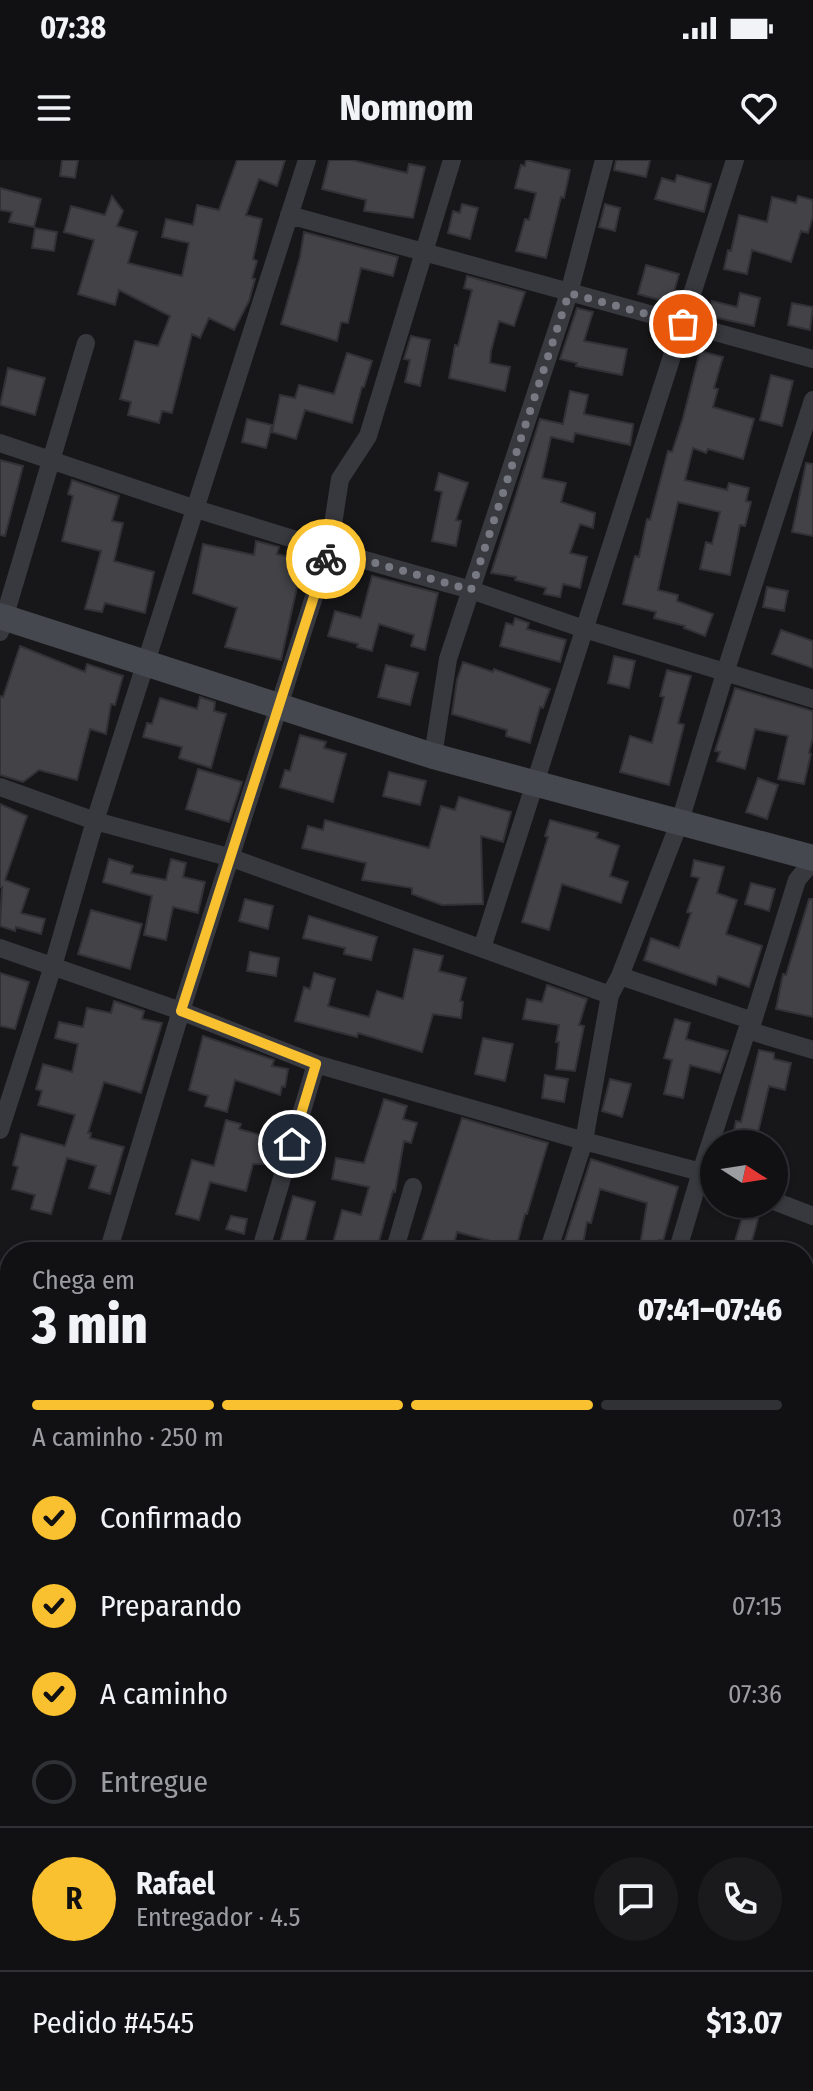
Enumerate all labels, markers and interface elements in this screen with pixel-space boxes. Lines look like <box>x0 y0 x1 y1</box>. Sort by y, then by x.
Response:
text: 07:38 <box>40 10 106 46</box>
icon: menu <box>32 86 76 130</box>
text: Nomnom <box>340 86 473 130</box>
icon: heart <box>737 86 781 130</box>
pin <box>649 290 717 358</box>
icon: bag <box>661 302 705 346</box>
courier <box>286 519 366 599</box>
icon: bike <box>304 537 348 581</box>
pin <box>258 1110 326 1178</box>
icon: home <box>270 1122 314 1166</box>
north arrow <box>700 1130 788 1218</box>
map controls <box>700 1130 788 1218</box>
text: Chega em <box>32 1265 135 1296</box>
text: 07:41–07:46 <box>638 1292 782 1328</box>
text: 3 min <box>32 1294 148 1357</box>
text: A caminho · 250 m <box>32 1422 224 1453</box>
icon: check <box>32 1496 76 1540</box>
text: Confirmado <box>100 1500 242 1536</box>
text: 07:13 <box>732 1503 782 1534</box>
icon: check <box>32 1584 76 1628</box>
text: Preparando <box>100 1588 242 1624</box>
text: 07:15 <box>732 1591 782 1622</box>
icon: check <box>32 1672 76 1716</box>
text: A caminho <box>100 1676 228 1712</box>
text: 07:36 <box>728 1679 782 1710</box>
text: Entregue <box>100 1764 208 1800</box>
button: chat <box>594 1857 678 1941</box>
button: phone <box>698 1857 782 1941</box>
text: Rafael <box>136 1866 215 1902</box>
text: R <box>66 1881 82 1917</box>
text: Entregador · 4.5 <box>136 1902 301 1933</box>
text: Pedido #4545 <box>32 2005 194 2041</box>
text: $13.07 <box>706 2005 782 2041</box>

